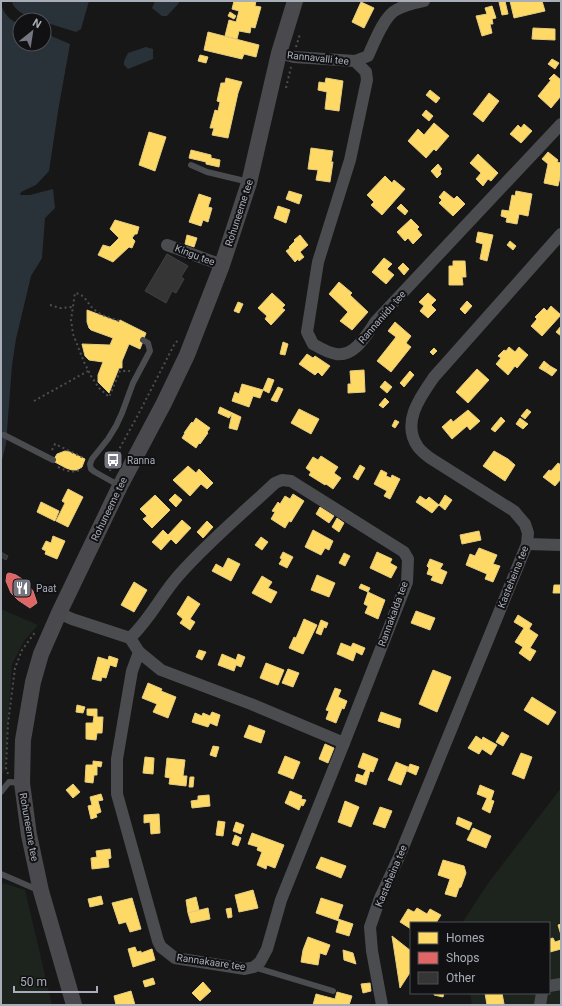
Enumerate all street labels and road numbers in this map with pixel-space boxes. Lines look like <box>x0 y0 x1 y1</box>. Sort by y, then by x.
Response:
street label: Rannavalli tee <box>287 49 349 67</box>
street label: Rohuneeme tee <box>223 178 255 248</box>
street label: Kingu tee <box>174 242 216 268</box>
street label: Rannaniidu tee <box>356 288 408 346</box>
street label: Rohuneeme tee <box>89 475 129 543</box>
street label: Kasteheina tee <box>496 544 530 610</box>
street label: Rannakalda tee <box>376 580 410 648</box>
street label: Rohuneeme tee <box>18 792 40 862</box>
street label: Kasteheina tee <box>373 843 409 909</box>
street label: Rannakaare tee <box>176 952 246 972</box>

